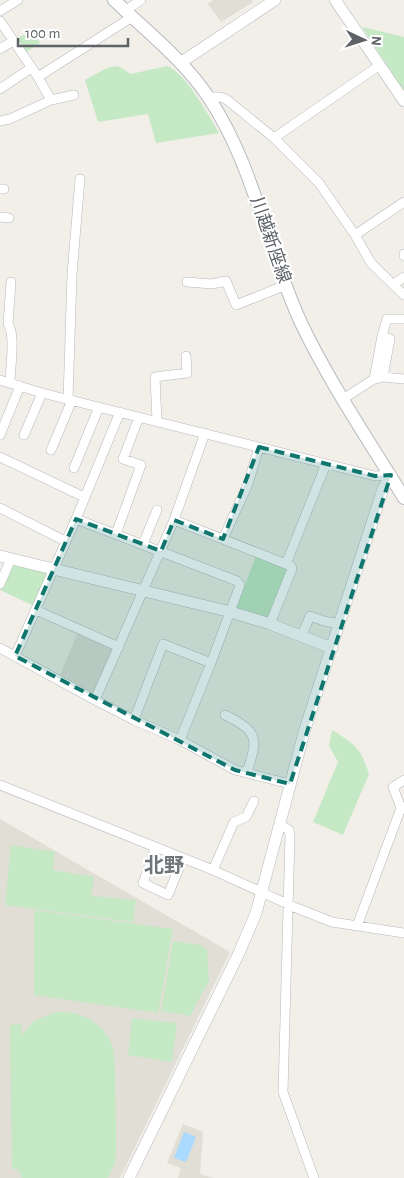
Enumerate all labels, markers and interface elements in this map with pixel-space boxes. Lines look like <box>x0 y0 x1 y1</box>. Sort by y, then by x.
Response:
scale bar <box>18 15 128 47</box>
north arrow <box>339 15 389 65</box>
text: 100 m <box>25 26 60 41</box>
text: N <box>369 35 383 46</box>
street label: 川越新座線 <box>247 194 295 285</box>
district label: 北野 <box>144 855 184 876</box>

